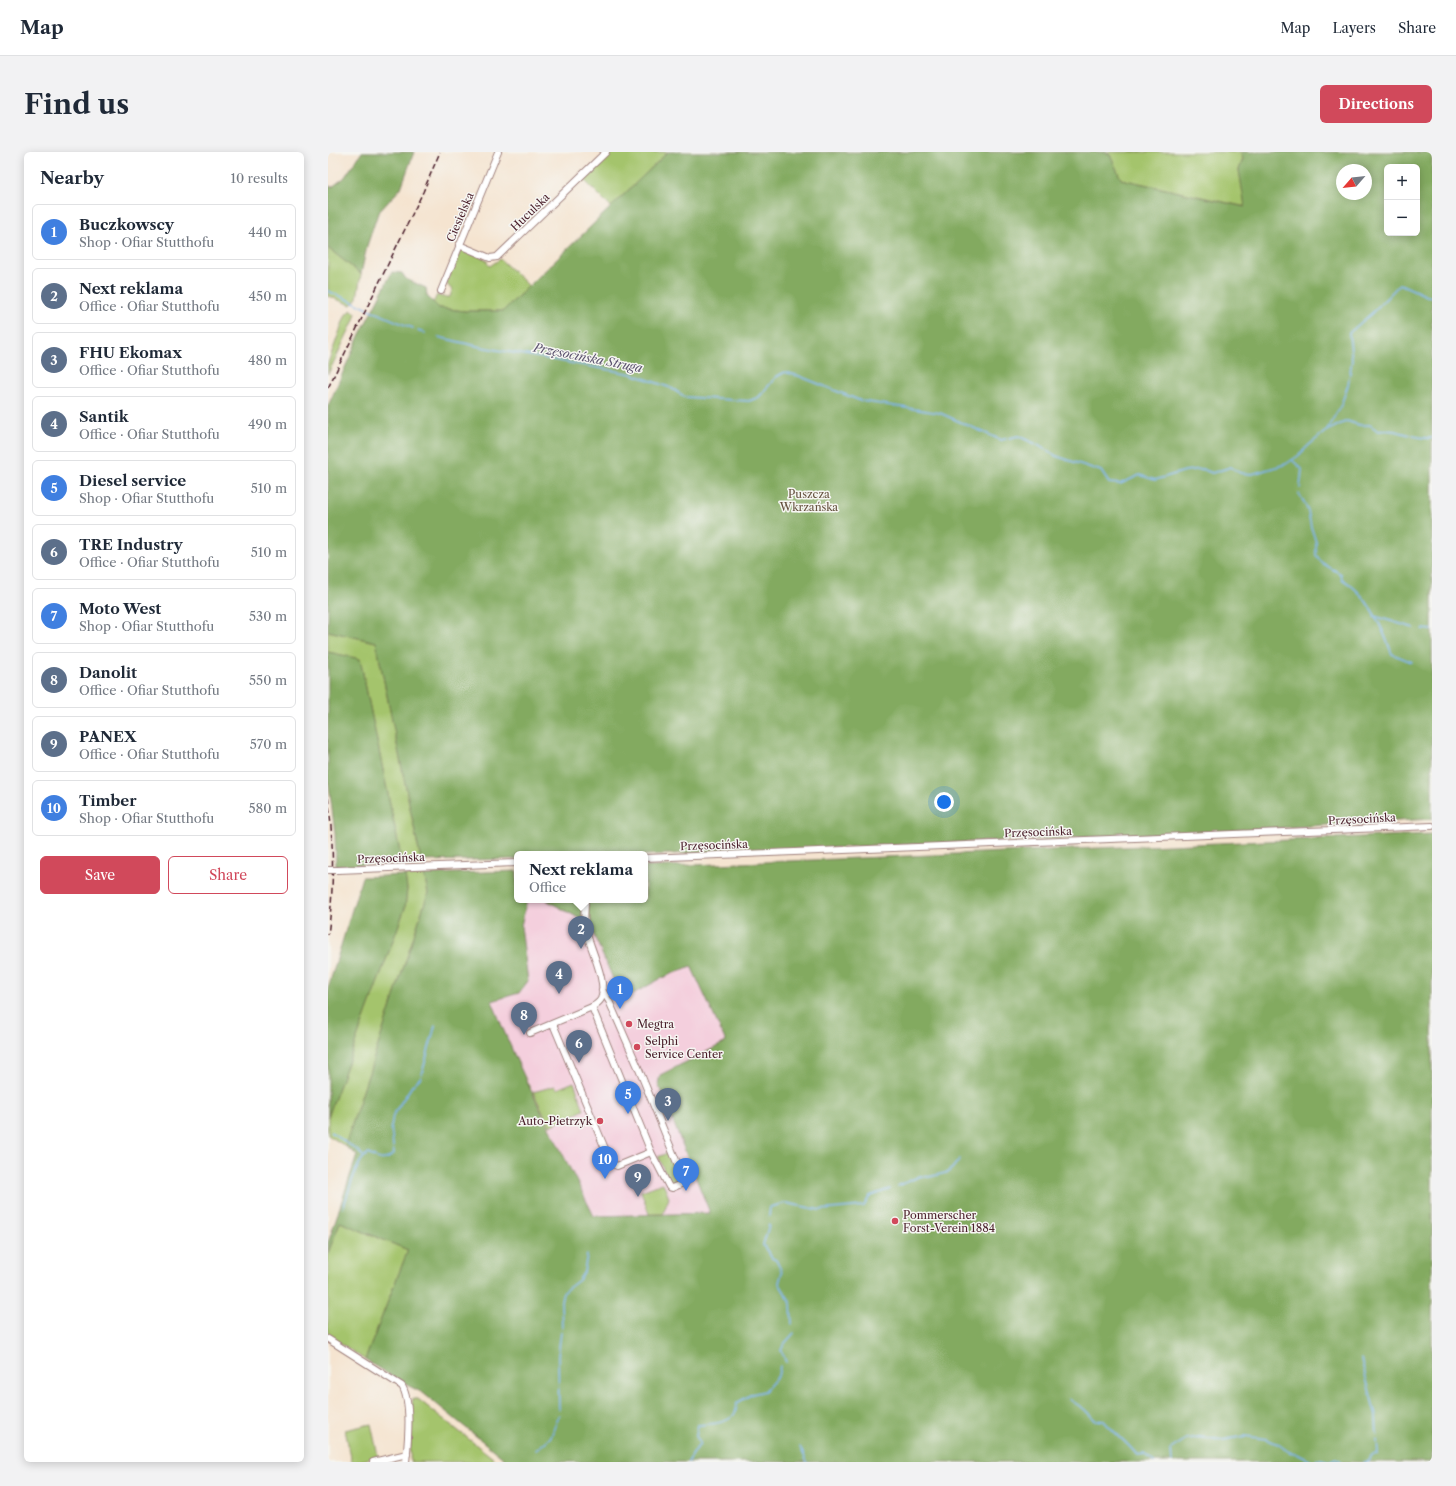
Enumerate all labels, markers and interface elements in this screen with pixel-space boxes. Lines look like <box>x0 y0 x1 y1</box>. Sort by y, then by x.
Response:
text: Map <box>20 16 64 39</box>
text: Map <box>1280 19 1310 37</box>
text: Layers <box>1332 19 1376 37</box>
text: Share <box>1398 19 1436 37</box>
button: Directions <box>1320 85 1432 123</box>
text: Find us <box>24 87 129 121</box>
north arrow <box>1336 164 1372 200</box>
map controls <box>1384 164 1420 236</box>
button: + <box>1384 164 1420 200</box>
text: Nearby <box>40 168 104 188</box>
text: 10 results <box>230 170 288 186</box>
street label: Ciesielska <box>443 190 477 244</box>
street label: Huculska <box>508 190 552 234</box>
button: − <box>1384 200 1420 236</box>
text: Buczkowscy <box>79 215 174 234</box>
text: 1 <box>51 224 57 240</box>
text: 440 m <box>248 224 287 240</box>
text: Shop · Ofiar Stutthofu <box>79 234 214 250</box>
text: Next reklama <box>79 279 183 298</box>
text: 2 <box>50 288 58 304</box>
text: 450 m <box>249 288 287 304</box>
text: Office · Ofiar Stutthofu <box>79 298 220 314</box>
water label: Przęsocińska Struga <box>531 339 644 375</box>
text: FHU Ekomax <box>79 343 182 362</box>
text: 3 <box>50 352 58 368</box>
text: 480 m <box>248 352 287 368</box>
text: Office · Ofiar Stutthofu <box>79 362 220 378</box>
text: Santik <box>79 407 129 426</box>
text: 4 <box>50 416 58 432</box>
text: 490 m <box>248 416 287 432</box>
text: Office · Ofiar Stutthofu <box>79 426 220 442</box>
text: Diesel service <box>79 471 186 490</box>
text: 5 <box>50 480 58 496</box>
text: 510 m <box>251 480 287 496</box>
park label: Puszcza Wkrzańska <box>779 487 838 514</box>
text: Shop · Ofiar Stutthofu <box>79 490 214 506</box>
text: TRE Industry <box>79 535 183 554</box>
text: 6 <box>50 544 58 560</box>
text: 510 m <box>251 544 287 560</box>
text: Office · Ofiar Stutthofu <box>79 554 220 570</box>
text: Moto West <box>79 599 161 618</box>
text: 7 <box>51 608 57 624</box>
text: 530 m <box>249 608 287 624</box>
text: Shop · Ofiar Stutthofu <box>79 618 214 634</box>
text: Danolit <box>79 663 137 682</box>
text: 8 <box>50 672 58 688</box>
text: 550 m <box>249 672 287 688</box>
text: Office · Ofiar Stutthofu <box>79 682 220 698</box>
text: PANEX <box>79 727 136 746</box>
text: 9 <box>50 736 58 752</box>
text: 570 m <box>250 736 287 752</box>
text: Office · Ofiar Stutthofu <box>79 746 220 762</box>
text: Timber <box>79 791 137 810</box>
your location <box>934 792 954 812</box>
text: 10 <box>47 800 61 816</box>
text: 580 m <box>248 800 287 816</box>
text: Shop · Ofiar Stutthofu <box>79 810 214 826</box>
street label: Przęsocińska <box>1328 810 1396 828</box>
street label: Przęsocińska <box>1004 824 1072 840</box>
street label: Przęsocińska <box>680 837 748 853</box>
street label: Przęsocińska <box>357 850 425 866</box>
popup <box>514 851 648 903</box>
button: Save <box>40 856 160 894</box>
button: Share <box>168 856 288 894</box>
text: Next reklama <box>529 860 633 879</box>
text: Office <box>529 879 566 895</box>
pin: 2 <box>568 916 594 949</box>
pin: 4 <box>546 961 572 994</box>
pin: 1 <box>607 976 633 1009</box>
pin: 8 <box>511 1002 537 1035</box>
place label: Megtra <box>637 1017 674 1031</box>
marker: Megtra <box>624 1019 634 1029</box>
pin: 6 <box>566 1030 592 1063</box>
place label: Selphi Service Center <box>645 1034 723 1061</box>
marker: Selphi Service Center <box>632 1042 642 1052</box>
pin: 5 <box>615 1081 641 1114</box>
pin: 3 <box>655 1088 681 1121</box>
place label: Auto-Pietrzyk <box>517 1114 593 1128</box>
marker: Auto-Pietrzyk <box>595 1116 605 1126</box>
pin: 10 <box>592 1146 618 1179</box>
pin: 7 <box>673 1158 699 1191</box>
pin: 9 <box>625 1164 651 1197</box>
place label: Pommerscher Forst-Verein 1884 <box>903 1208 995 1235</box>
marker: Pommerscher Forst-Verein 1884 <box>890 1216 900 1226</box>

